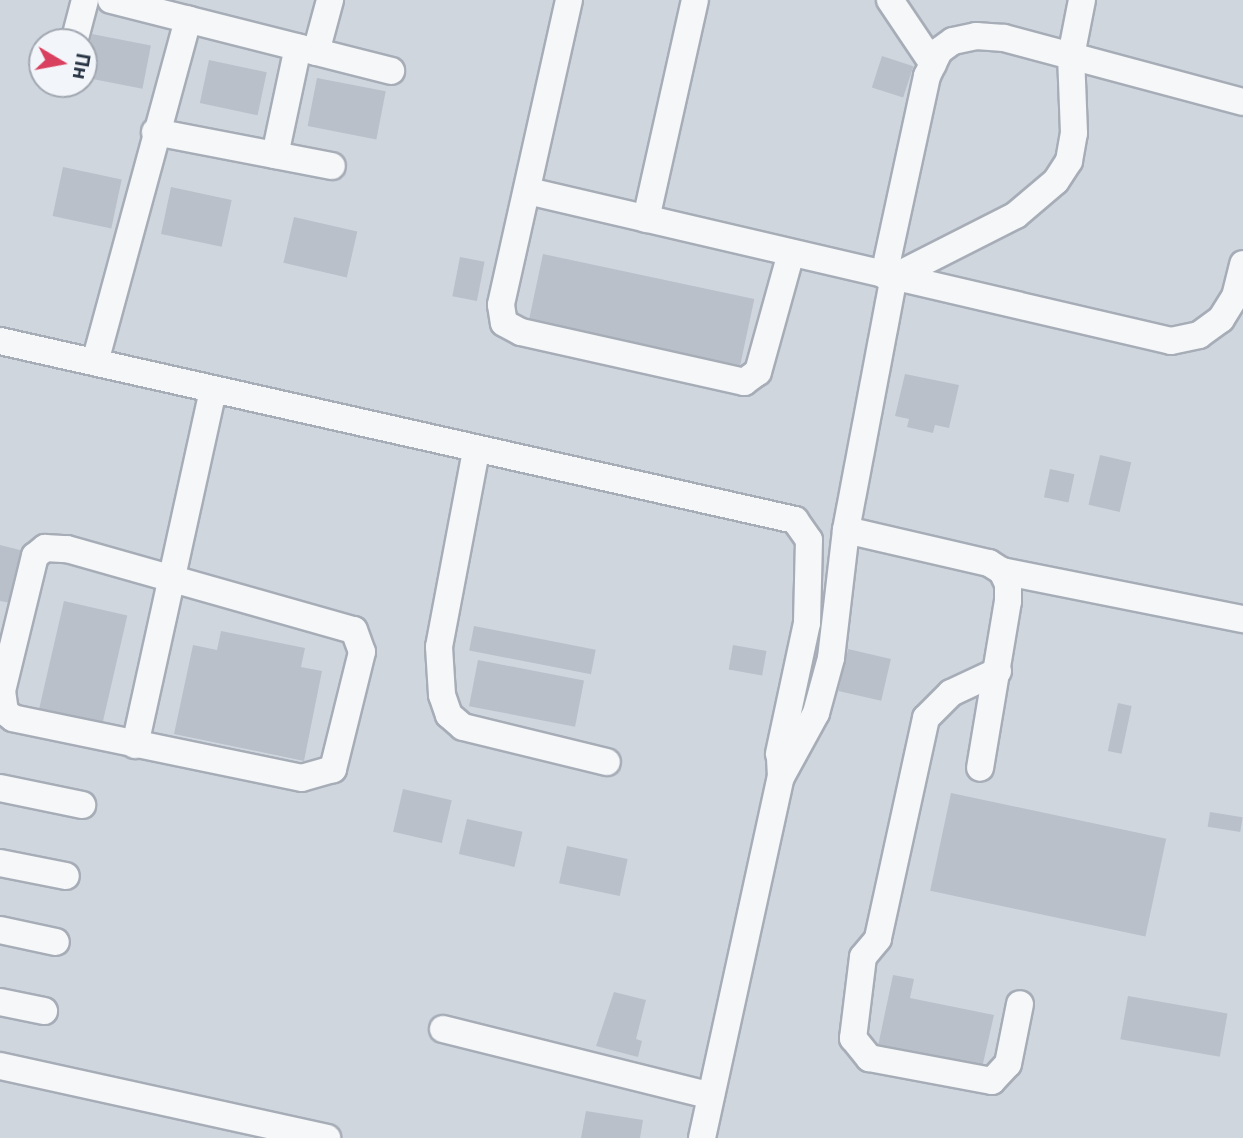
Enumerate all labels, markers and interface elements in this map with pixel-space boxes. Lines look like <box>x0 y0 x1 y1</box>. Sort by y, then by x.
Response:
north arrow <box>28 28 98 98</box>
text: Пн <box>67 51 97 82</box>

